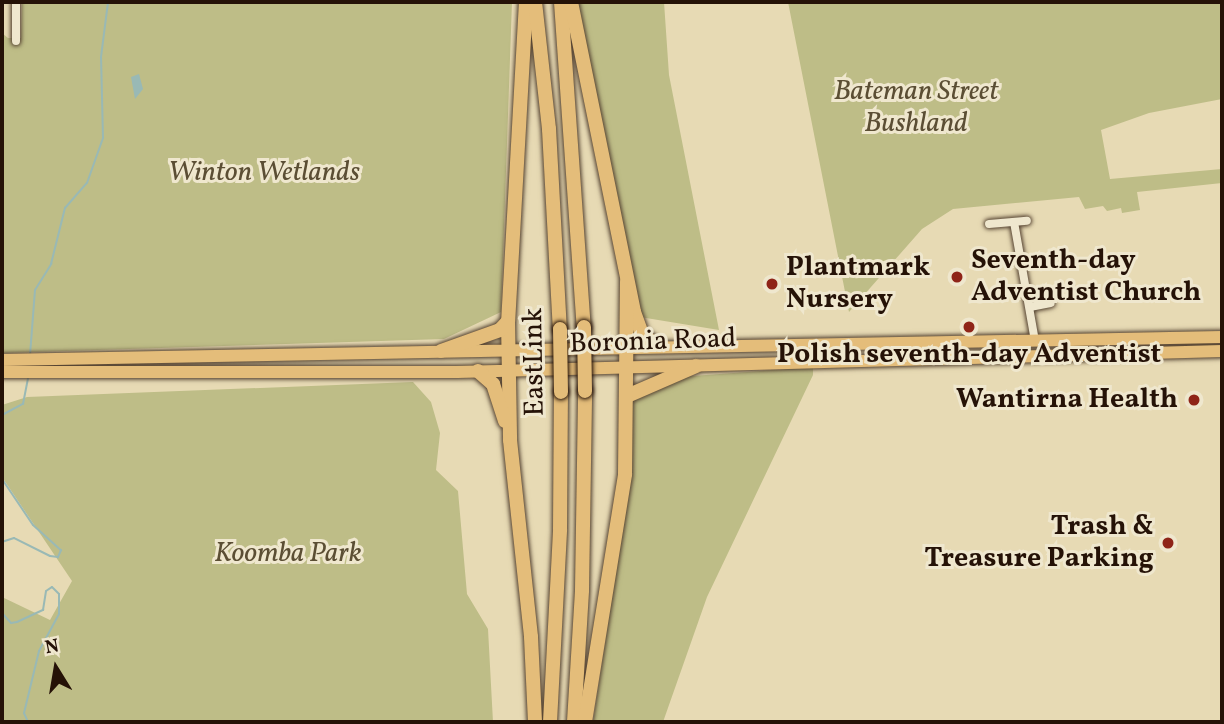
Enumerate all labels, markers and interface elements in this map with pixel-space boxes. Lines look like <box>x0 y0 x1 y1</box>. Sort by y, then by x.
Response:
park label: Bateman Street Bushland <box>834 75 998 141</box>
park label: Winton Wetlands <box>168 156 360 190</box>
place label: Seventh-day Adventist Church <box>971 244 1201 310</box>
place label: Plantmark Nursery <box>786 251 930 317</box>
marker: Seventh-day Adventist Church <box>949 269 965 285</box>
marker: Plantmark Nursery <box>764 276 780 292</box>
street label: EastLink <box>517 307 553 417</box>
marker: Polish seventh-day Adventist <box>961 319 977 335</box>
street label: Boronia Road <box>569 322 737 362</box>
place label: Polish seventh-day Adventist <box>777 338 1161 372</box>
place label: Wantirna Health <box>956 383 1178 417</box>
marker: Wantirna Health <box>1184 390 1204 410</box>
place label: Trash & Treasure Parking <box>924 510 1154 576</box>
marker: Trash & Treasure Parking <box>1160 535 1176 551</box>
park label: Koomba Park <box>214 537 362 571</box>
north arrow <box>21 633 91 703</box>
text: N <box>43 633 61 661</box>

